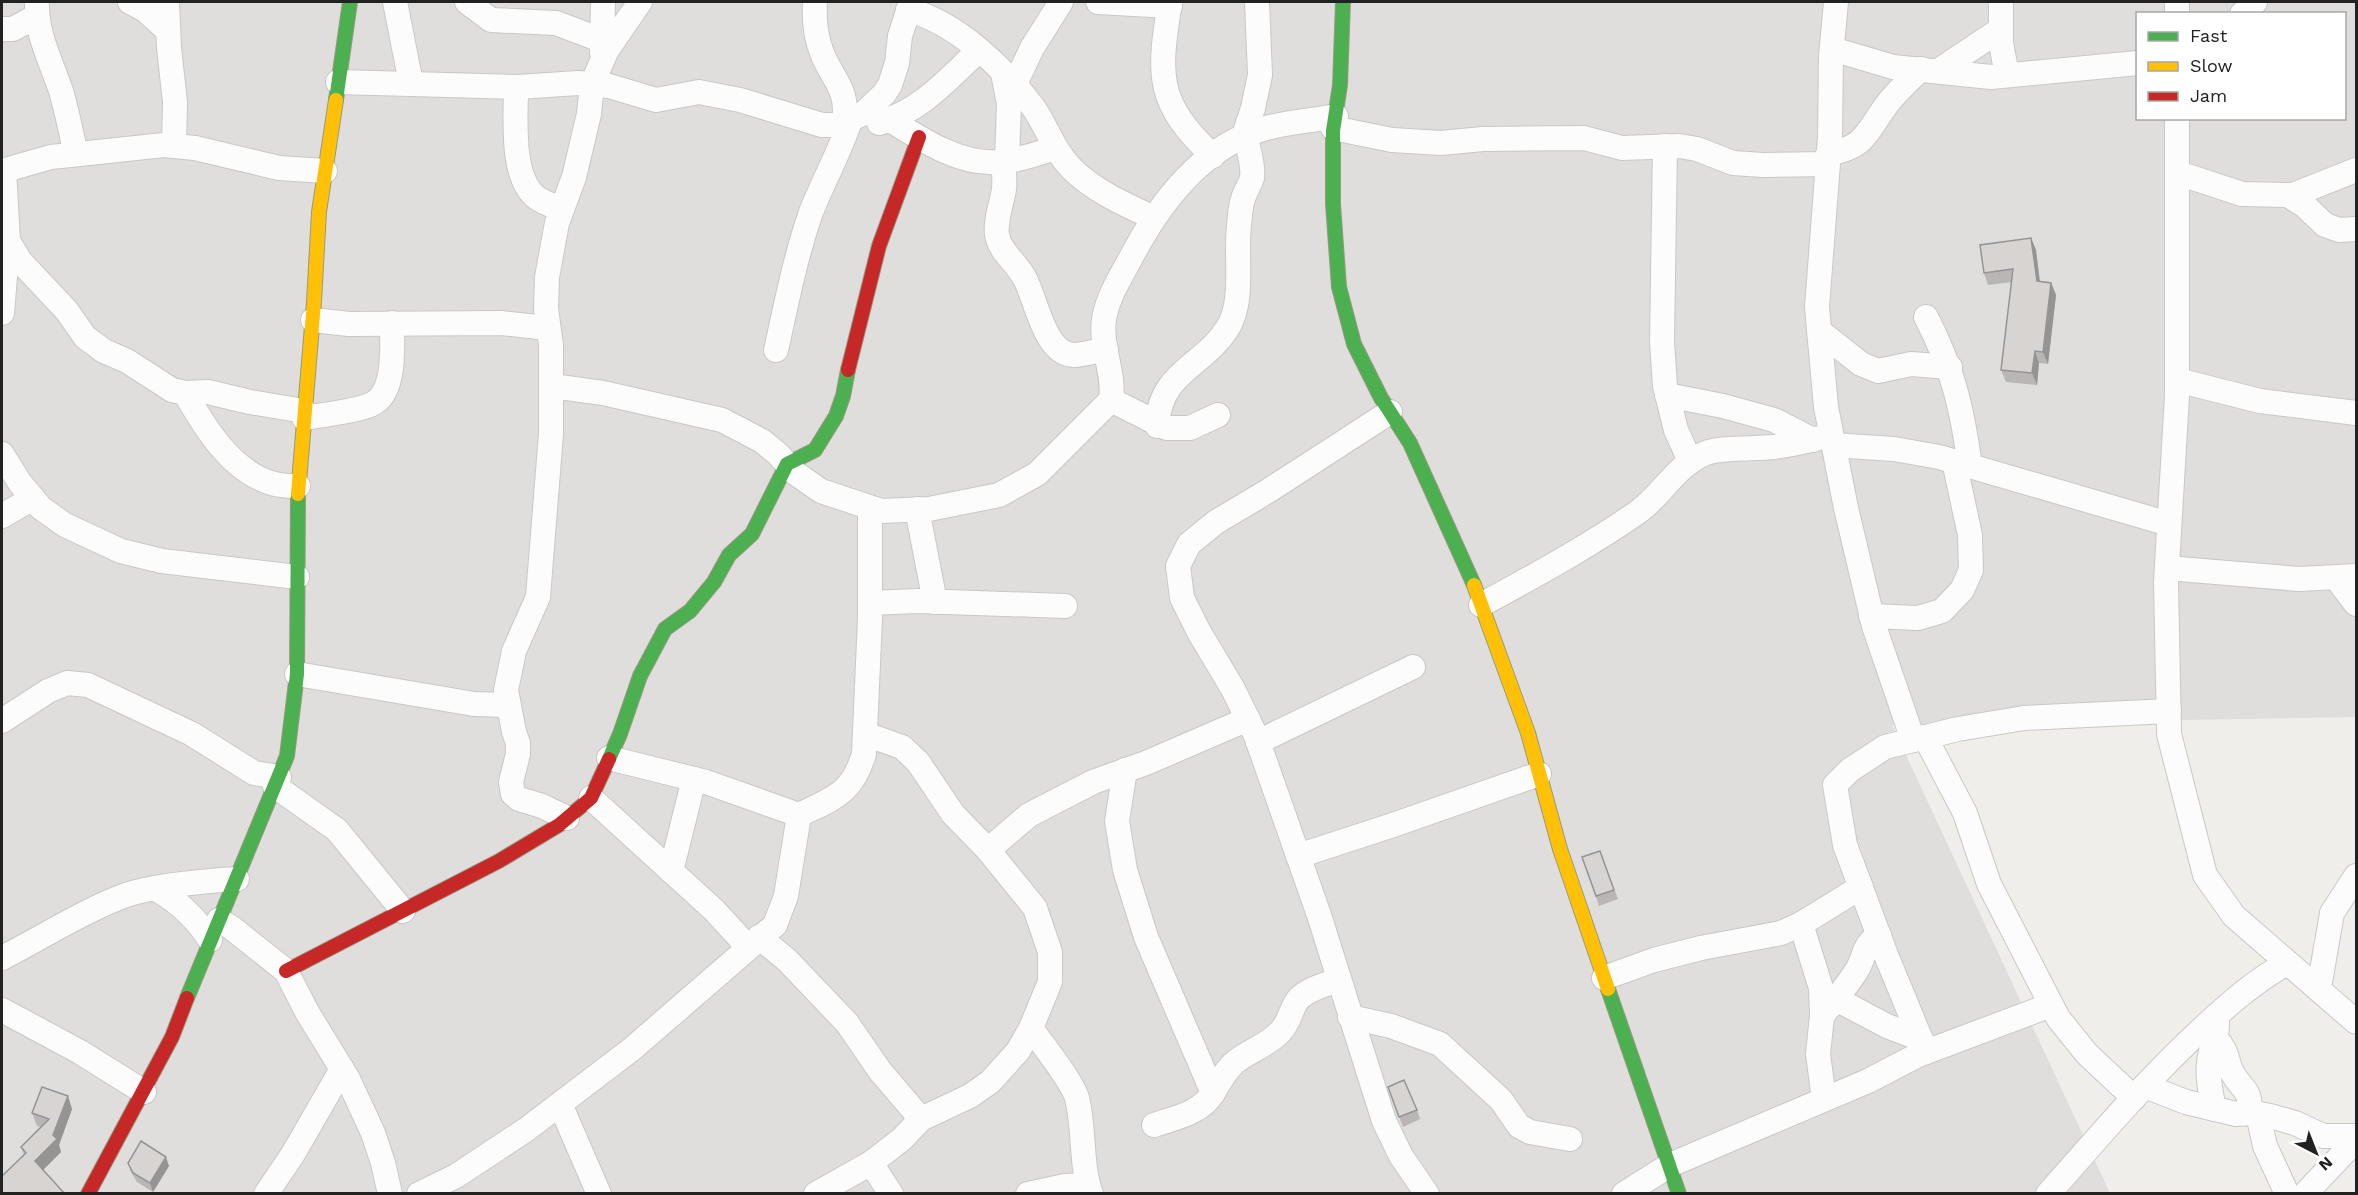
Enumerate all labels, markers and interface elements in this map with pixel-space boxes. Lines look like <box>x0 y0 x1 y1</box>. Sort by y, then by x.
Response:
legend <box>2136 12 2346 120</box>
text: Fast <box>2190 25 2228 46</box>
text: Slow <box>2190 55 2233 76</box>
text: Jam <box>2190 85 2227 106</box>
north arrow <box>2286 1123 2346 1183</box>
text: N <box>2315 1153 2336 1175</box>

